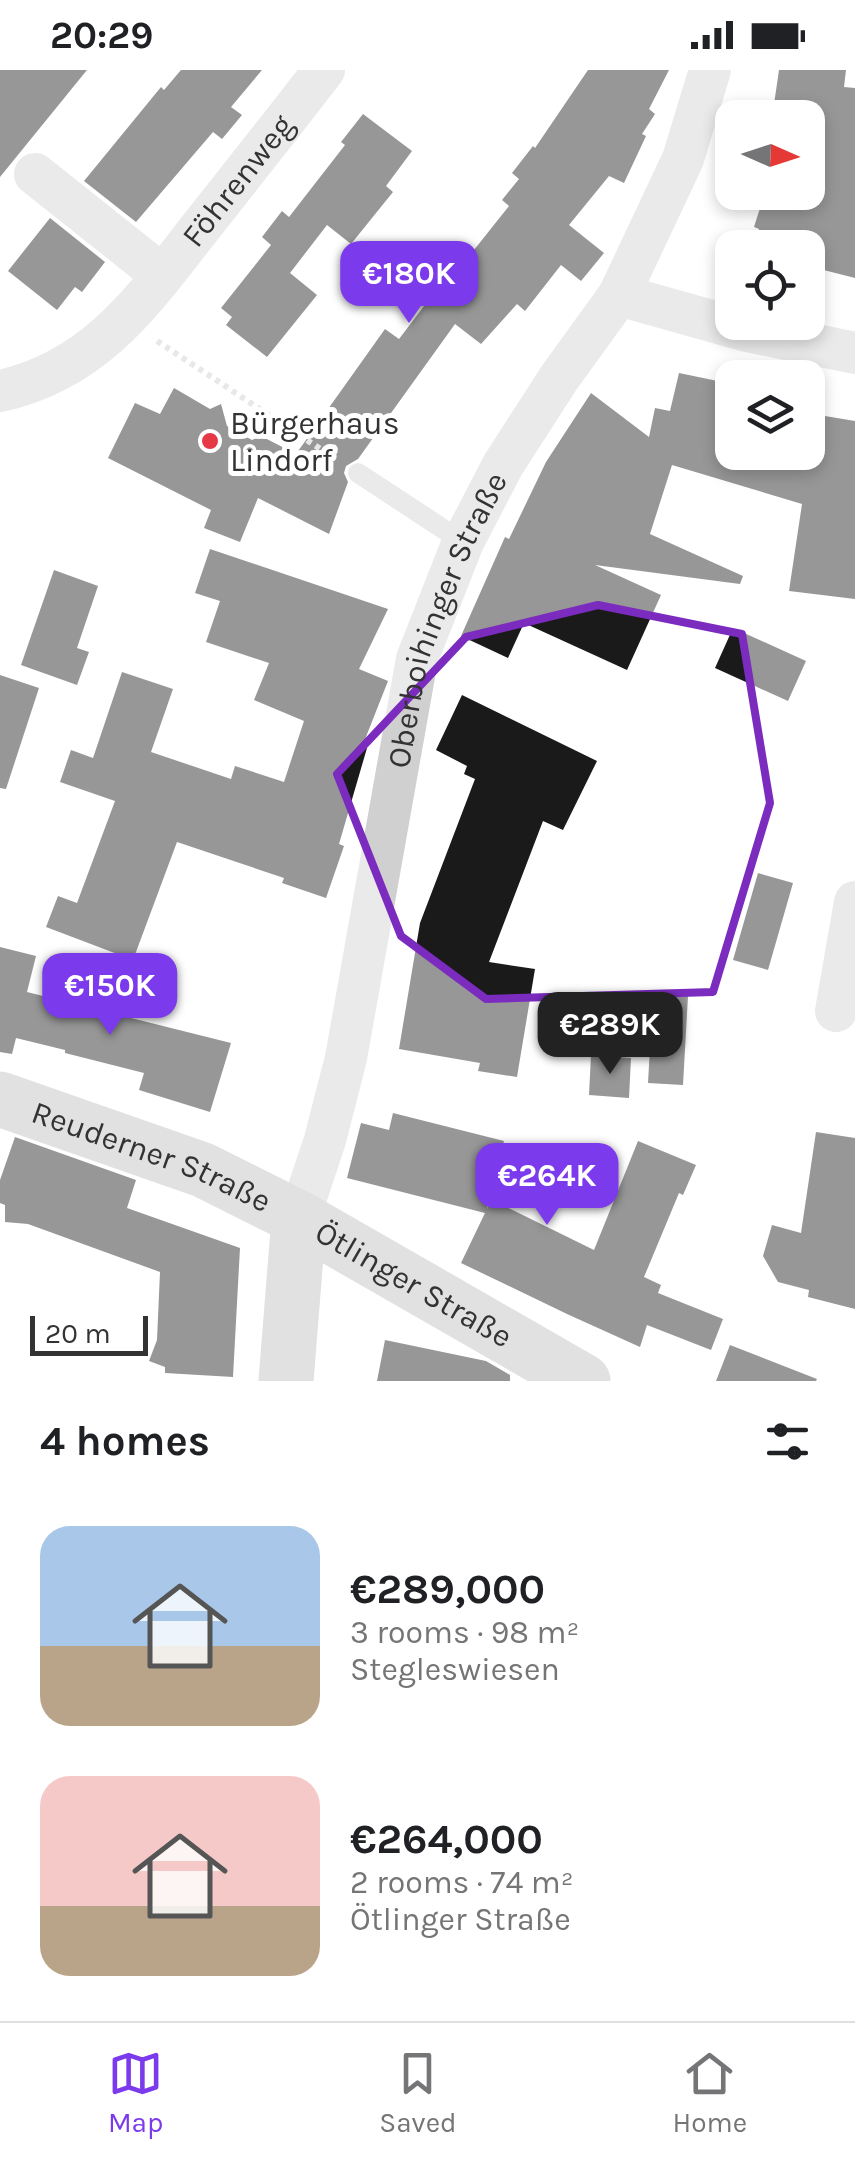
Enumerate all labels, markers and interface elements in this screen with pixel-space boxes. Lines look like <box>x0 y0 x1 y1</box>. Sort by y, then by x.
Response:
text: 20:29 <box>50 13 153 58</box>
north arrow <box>715 100 825 210</box>
map controls <box>715 100 825 470</box>
street label: Föhrenweg <box>174 107 301 254</box>
button: locate <box>715 230 825 340</box>
pin: €180K <box>339 241 479 326</box>
text: €180K <box>362 255 456 292</box>
button: layers <box>715 360 825 470</box>
place label: Bürgerhaus Lindorf <box>230 405 400 479</box>
marker: Bürgerhaus Lindorf <box>199 430 221 452</box>
street label: Oberboihinger Straße <box>379 466 515 771</box>
pin: €150K <box>40 953 180 1038</box>
text: €150K <box>64 967 156 1004</box>
pin: €289K <box>540 992 680 1077</box>
text: €289K <box>560 1006 660 1043</box>
street label: Reuderner Straße <box>27 1093 277 1220</box>
pin: €264K <box>477 1143 617 1228</box>
text: €264K <box>497 1157 597 1194</box>
street label: Ötlinger Straße <box>309 1213 519 1355</box>
scale bar <box>30 1311 148 1356</box>
text: 20 m <box>45 1317 111 1350</box>
icon: filters <box>760 1414 815 1469</box>
text: 4 homes <box>40 1416 210 1466</box>
text: €289,000 <box>350 1564 545 1614</box>
icon: home <box>120 1566 240 1686</box>
text: 3 rooms · 98 m² <box>350 1614 579 1651</box>
text: Stegleswiesen <box>350 1651 560 1688</box>
text: €264,000 <box>350 1814 543 1864</box>
icon: home <box>120 1816 240 1936</box>
text: 2 rooms · 74 m² <box>350 1864 574 1901</box>
text: Ötlinger Straße <box>350 1901 571 1938</box>
tab: Map <box>108 2046 163 2139</box>
tab: Saved <box>379 2046 457 2139</box>
tab: Home <box>672 2046 747 2139</box>

